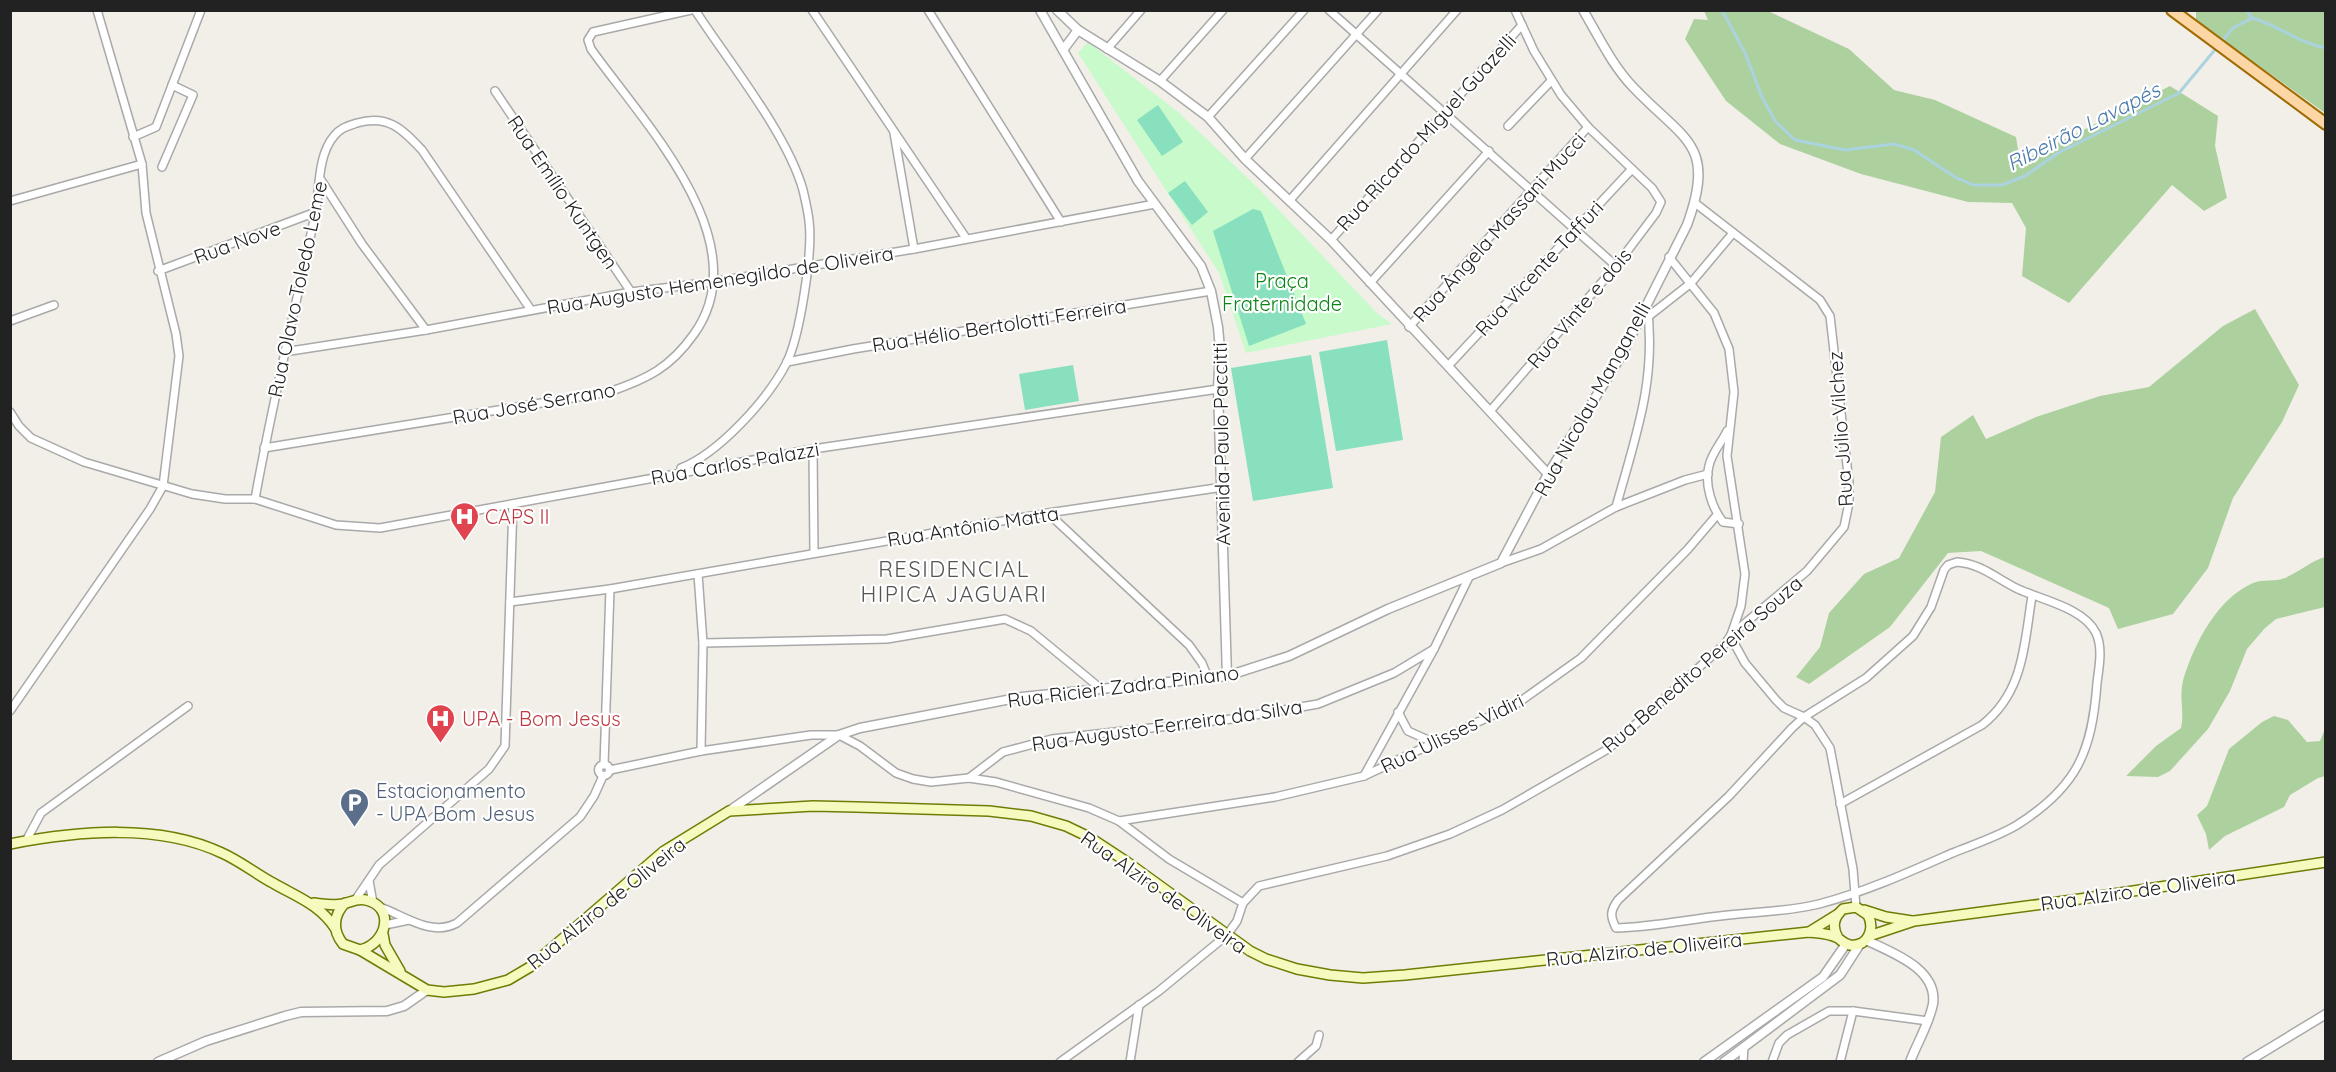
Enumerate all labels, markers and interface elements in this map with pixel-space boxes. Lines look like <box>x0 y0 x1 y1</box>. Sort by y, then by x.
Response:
street label: Rua Ricardo Miguel Guazelli <box>1331 28 1521 236</box>
water label: Ribeirão Lavapés <box>2002 76 2165 176</box>
street label: Rua Emílio Kuntgen <box>502 110 624 274</box>
street label: Rua Ângela Massani Mucci <box>1407 127 1591 327</box>
street label: Rua Olavo Toledo Leme <box>262 179 332 399</box>
street label: Rua Vicente Taffuri <box>1470 195 1608 341</box>
street label: Rua Nove <box>190 215 284 269</box>
street label: Rua Augusto Hemenegildo de Oliveira <box>545 240 895 320</box>
street label: Rua Vinte e dois <box>1521 243 1637 373</box>
park label: Praça Fraternidade <box>1222 268 1342 316</box>
street label: Rua Hélio Bertolotti Ferreira <box>870 293 1128 357</box>
street label: Rua Nicolau Manganelli <box>1528 298 1656 500</box>
street label: Avenida Paulo Paccitti <box>1207 342 1235 546</box>
street label: Rua Júlio Vilchez <box>1822 350 1858 508</box>
street label: Rua José Serrano <box>450 376 618 430</box>
street label: Rua Carlos Palazzi <box>649 436 821 490</box>
hospital icon: CAPS II <box>448 500 480 542</box>
street label: Rua Antônio Matta <box>885 500 1061 552</box>
place label: CAPS II <box>485 504 550 529</box>
district label: RESIDENCIAL HIPICA JAGUARI <box>860 555 1048 608</box>
street label: Rua Benedito Pereira Souza <box>1597 570 1807 758</box>
street label: Rua Ricieri Zadra Piniano <box>1006 659 1240 713</box>
street label: Rua Ulisses Vidiri <box>1376 688 1528 778</box>
street label: Rua Augusto Ferreira da Silva <box>1030 694 1304 756</box>
hospital icon: UPA - Bom Jesus <box>425 702 457 744</box>
place label: UPA - Bom Jesus <box>462 706 621 731</box>
place label: Estacionamento - UPA Bom Jesus <box>376 778 535 826</box>
parking icon: Estacionamento - UPA Bom Jesus <box>339 786 371 828</box>
street label: Rua Alziro de Oliveira <box>1076 825 1252 959</box>
street label: Rua Alziro de Oliveira <box>522 831 690 975</box>
street label: Rua Alziro de Oliveira <box>2039 864 2237 916</box>
street label: Rua Alziro de Oliveira <box>1545 926 1743 972</box>

